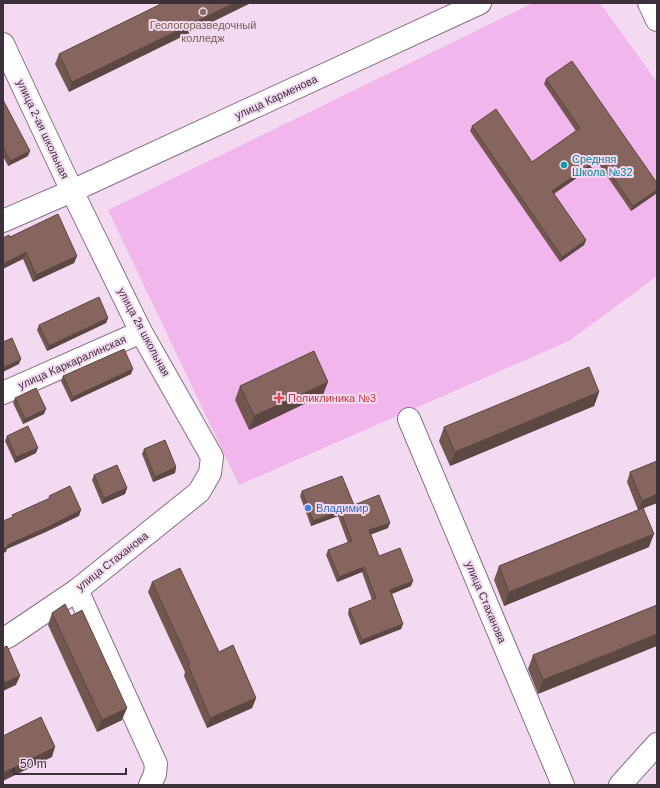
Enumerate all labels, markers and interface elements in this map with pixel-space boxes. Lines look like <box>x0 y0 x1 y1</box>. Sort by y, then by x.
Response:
marker: Геологоразведочный колледж <box>198 7 208 17</box>
place label: Геологоразведочный колледж <box>150 19 256 44</box>
street label: улица Карменова <box>233 72 320 121</box>
street label: улица 2-ая школьная <box>15 77 71 181</box>
place label: Средняя Школа №32 <box>572 153 633 178</box>
marker: Средняя Школа №32 <box>559 160 569 170</box>
street label: улица 2я школьная <box>116 286 172 378</box>
street label: улица Каркаралинская <box>16 333 128 391</box>
marker: Поликлиника №3 <box>273 392 285 404</box>
place label: Поликлиника №3 <box>288 392 376 404</box>
place label: Владимир <box>316 502 368 514</box>
marker: Владимир <box>303 503 313 513</box>
street label: улица Стаханова <box>74 529 151 593</box>
street label: улица Стаханова <box>463 559 509 646</box>
scale bar <box>14 750 126 776</box>
text: 50 m <box>20 757 47 771</box>

